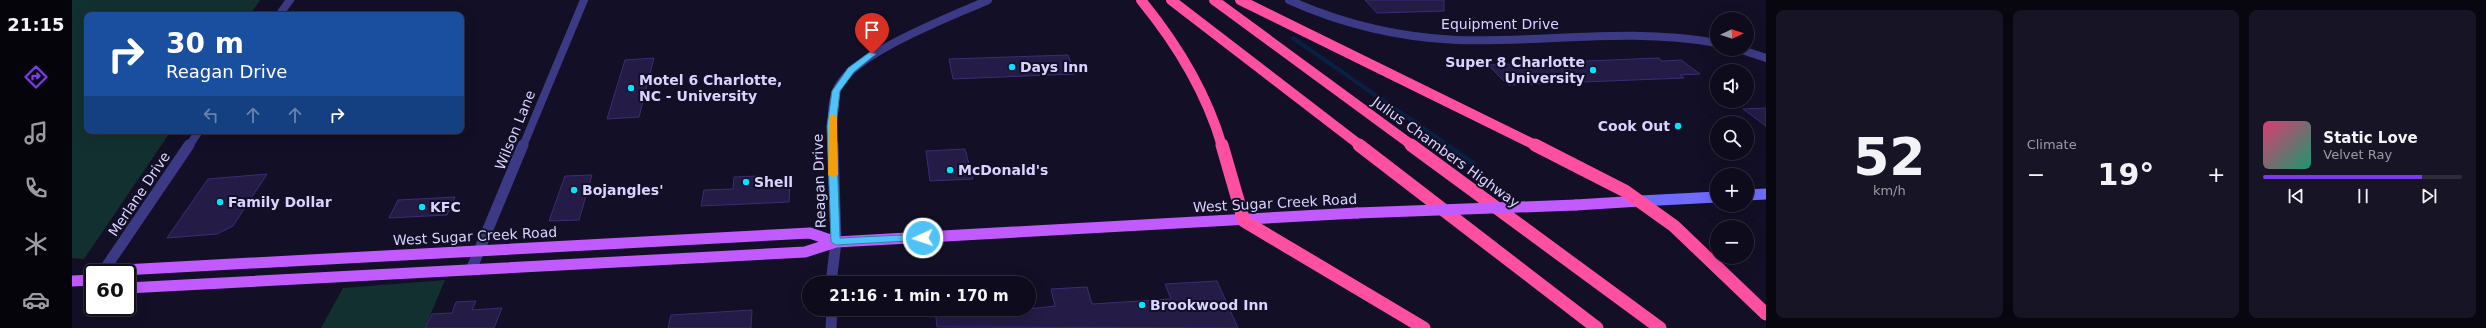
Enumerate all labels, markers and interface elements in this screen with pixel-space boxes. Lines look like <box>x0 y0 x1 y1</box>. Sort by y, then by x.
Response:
north arrow <box>1710 12 1754 56</box>
map controls <box>1710 12 1754 264</box>
pin <box>855 13 889 54</box>
text: 21:15 <box>7 14 65 35</box>
street label: Equipment Drive <box>1441 16 1559 32</box>
icon: arrive <box>861 19 883 41</box>
text: 30 m <box>166 27 244 60</box>
icon: right <box>100 28 152 80</box>
place label: Super 8 Charlotte University <box>1445 54 1585 86</box>
place label: Days Inn <box>1020 59 1088 75</box>
text: Reagan Drive <box>166 61 287 82</box>
marker: Days Inn <box>1007 62 1017 72</box>
icon: directions <box>22 63 50 91</box>
button: sound <box>1710 64 1754 108</box>
marker: Super 8 Charlotte University <box>1588 65 1598 75</box>
place label: Motel 6 Charlotte, NC - University <box>639 72 782 104</box>
marker: Motel 6 Charlotte, NC - University <box>626 83 636 93</box>
street label: Wilson Lane <box>492 88 538 172</box>
street label: Julius Chambers Highway <box>1369 93 1523 211</box>
icon: left <box>200 104 222 126</box>
icon: ahead <box>242 104 264 126</box>
icon: ahead <box>284 104 306 126</box>
icon: right <box>326 104 348 126</box>
button: search <box>1710 116 1754 160</box>
place label: Cook Out <box>1598 118 1670 134</box>
icon: music <box>22 119 50 147</box>
marker: Cook Out <box>1673 121 1683 131</box>
text: 52 <box>1853 127 1926 187</box>
text: Static Love <box>2323 129 2418 147</box>
street label: Reagan Drive <box>809 134 829 228</box>
text: Climate <box>2027 137 2077 152</box>
text: Velvet Ray <box>2323 147 2392 162</box>
street label: Merlane Drive <box>105 149 173 239</box>
text: 19° <box>2098 157 2154 192</box>
place label: McDonald's <box>958 162 1048 178</box>
text: − <box>2027 162 2045 187</box>
text: + <box>2207 162 2225 187</box>
marker: McDonald's <box>945 165 955 175</box>
button: + <box>1710 168 1754 212</box>
icon: phone <box>22 174 50 202</box>
place label: Shell <box>754 174 793 190</box>
marker: Shell <box>741 177 751 187</box>
place label: Bojangles' <box>582 182 663 198</box>
text: km/h <box>1873 183 1906 198</box>
marker: Bojangles' <box>569 185 579 195</box>
icon: previous <box>2285 185 2307 207</box>
icon: pause <box>2352 185 2374 207</box>
icon: next <box>2418 185 2440 207</box>
street label: West Sugar Creek Road <box>1192 191 1358 215</box>
place label: Family Dollar <box>228 194 332 210</box>
marker: Family Dollar <box>215 197 225 207</box>
place label: KFC <box>430 199 461 215</box>
marker: KFC <box>417 202 427 212</box>
position arrow <box>902 217 944 259</box>
button: − <box>1710 220 1754 264</box>
street label: West Sugar Creek Road <box>392 224 558 248</box>
icon: climate <box>22 230 50 258</box>
speed limit sign: 60 <box>84 264 136 316</box>
icon: car <box>22 286 50 314</box>
text: 21:16 · 1 min · 170 m <box>829 287 1009 305</box>
place label: Brookwood Inn <box>1150 297 1268 313</box>
marker: Brookwood Inn <box>1137 300 1147 310</box>

